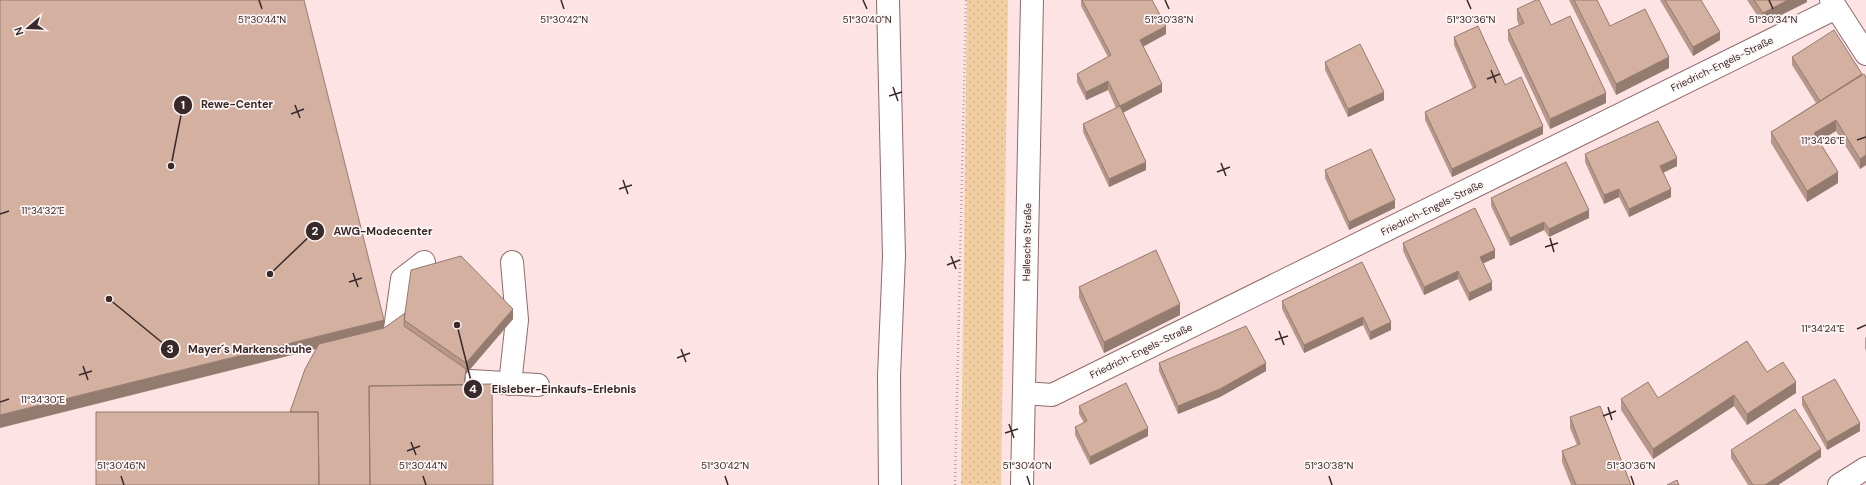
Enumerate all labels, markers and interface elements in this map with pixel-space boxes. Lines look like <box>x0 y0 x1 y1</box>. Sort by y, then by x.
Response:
north arrow <box>8 8 48 48</box>
text: 51°30'44"N <box>238 13 286 26</box>
text: 51°30'42"N <box>540 13 588 26</box>
text: 51°30'40"N <box>842 13 892 26</box>
text: 51°30'38"N <box>1145 13 1193 26</box>
text: 51°30'36"N <box>1447 13 1496 26</box>
text: 51°30'34"N <box>1749 13 1797 26</box>
text: N <box>11 25 26 37</box>
street label: Friedrich-Engels-Straße <box>1669 33 1776 95</box>
callout: Rewe-Center <box>173 93 281 116</box>
text: 1 <box>181 97 185 113</box>
text: Rewe-Center <box>201 97 274 111</box>
text: 11°34'26"E <box>1801 134 1845 147</box>
street label: Friedrich-Engels-Straße <box>1379 177 1486 239</box>
street label: Hallesche Straße <box>1020 202 1034 281</box>
text: 11°34'32"E <box>21 204 65 217</box>
callout: AWG-Modecenter <box>305 219 440 242</box>
text: 2 <box>312 223 319 239</box>
text: AWG-Modecenter <box>334 224 433 238</box>
street label: Friedrich-Engels-Straße <box>1088 320 1195 382</box>
text: 11°34'24"E <box>1801 322 1845 335</box>
callout: Mayer´s Markenschuhe <box>160 338 320 361</box>
text: 3 <box>166 341 174 357</box>
text: Mayer´s Markenschuhe <box>188 342 312 356</box>
callout: Eisleber-Einkaufs-Erlebnis <box>463 377 644 400</box>
text: 4 <box>469 381 477 397</box>
text: Eisleber-Einkaufs-Erlebnis <box>492 382 636 396</box>
text: 11°34'30"E <box>21 393 66 406</box>
text: 51°30'46"N <box>97 459 145 472</box>
text: 51°30'44"N <box>399 459 447 472</box>
text: 51°30'42"N <box>701 459 749 472</box>
text: 51°30'40"N <box>1002 459 1052 472</box>
text: 51°30'38"N <box>1305 459 1353 472</box>
text: 51°30'36"N <box>1607 459 1656 472</box>

